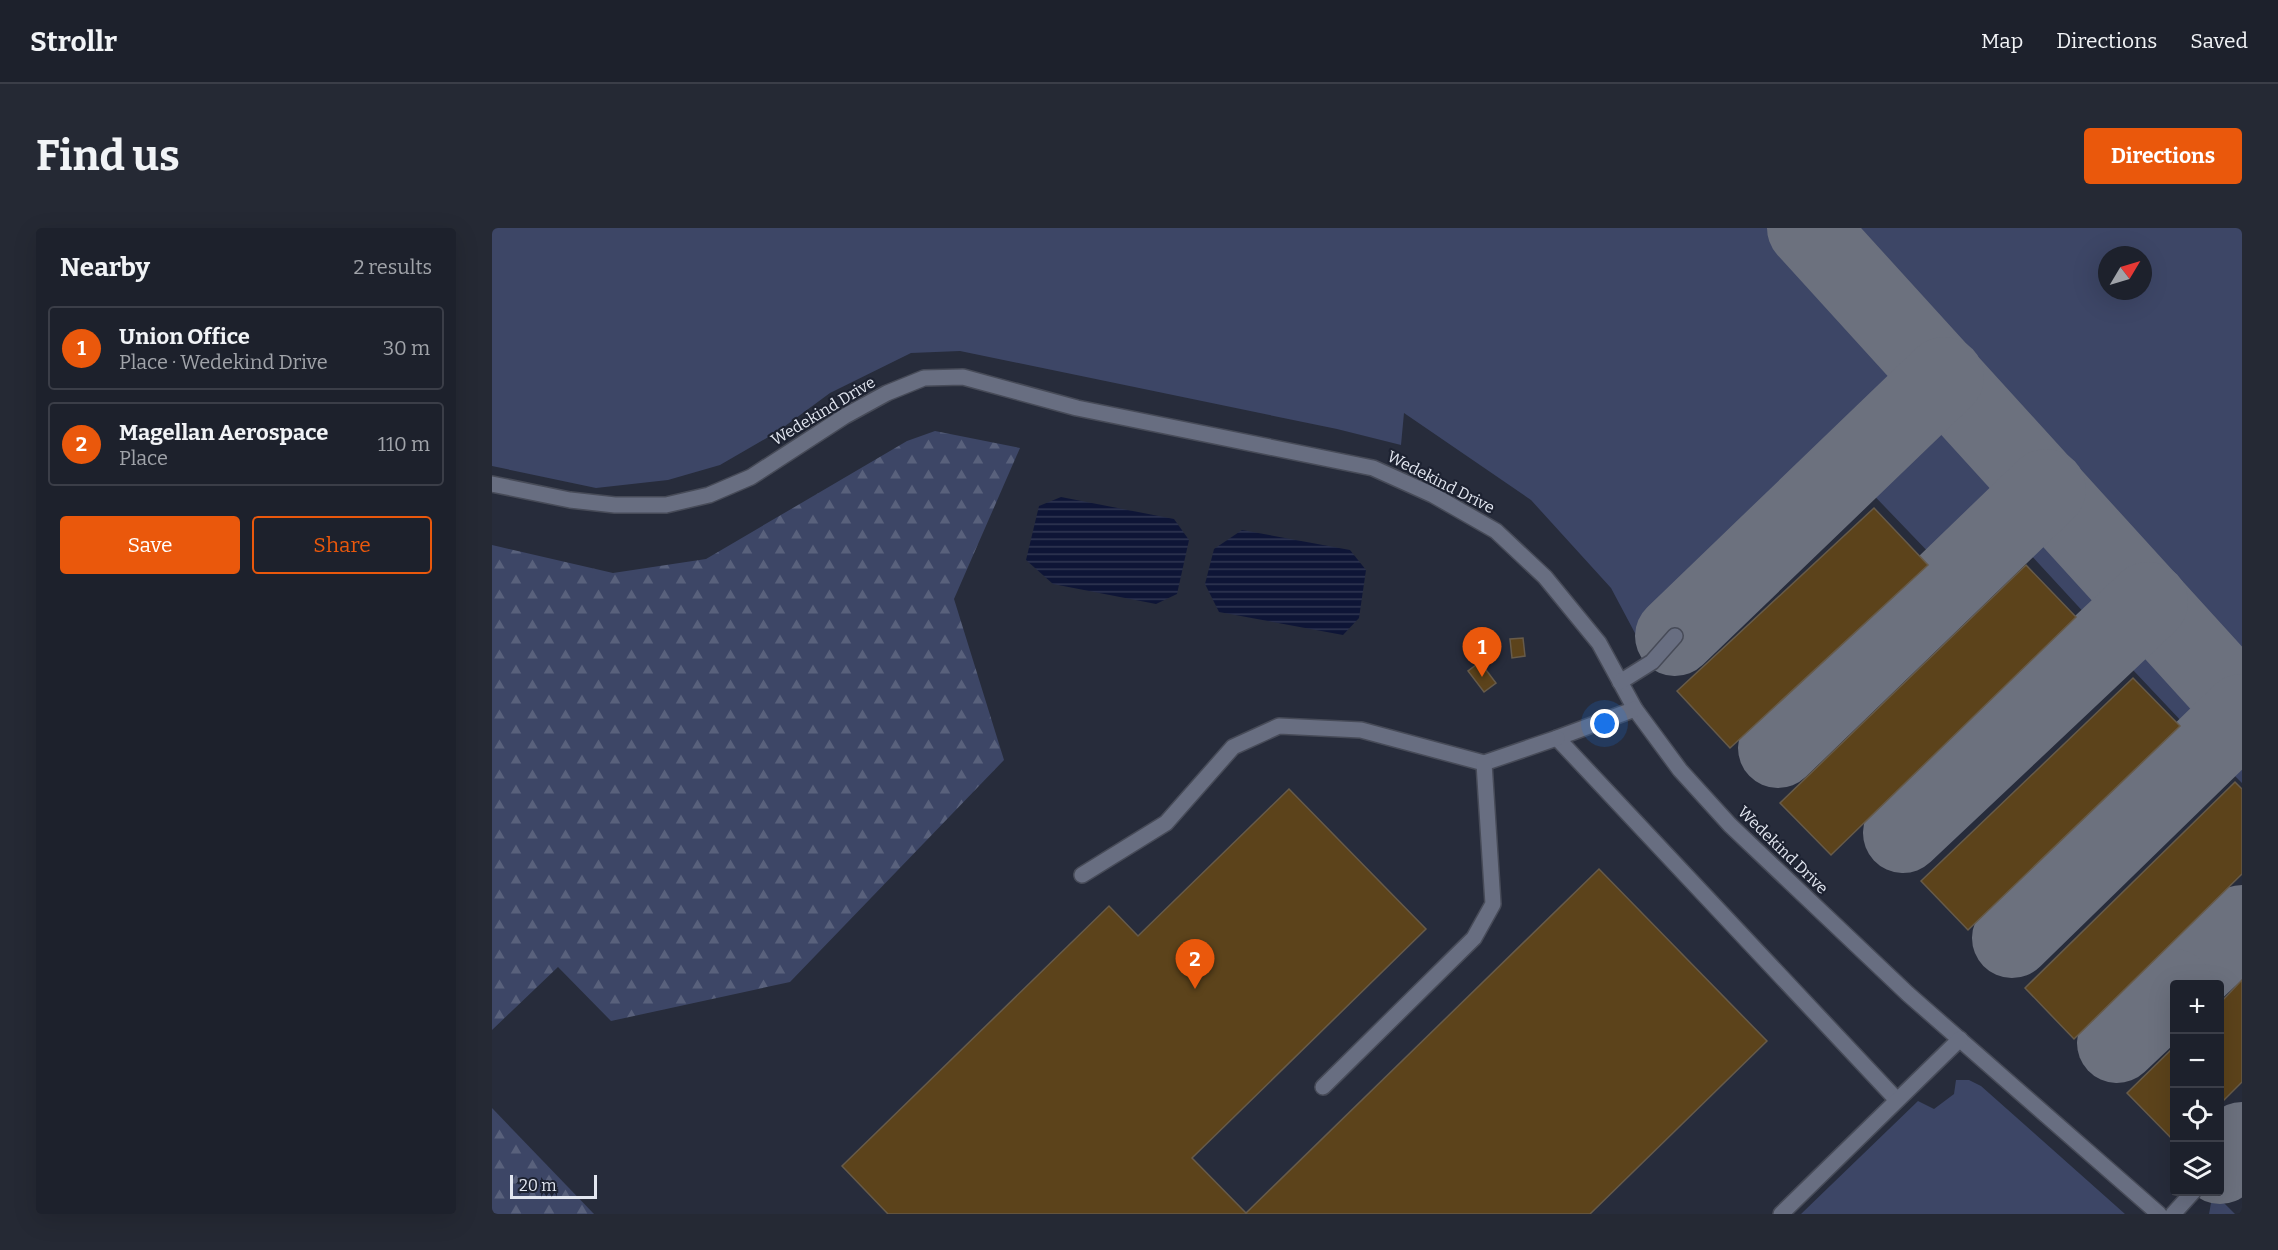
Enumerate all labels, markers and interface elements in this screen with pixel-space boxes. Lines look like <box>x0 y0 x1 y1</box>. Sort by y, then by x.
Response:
text: Strollr <box>30 25 117 58</box>
text: Map <box>1981 28 2023 54</box>
text: Directions <box>2056 28 2157 54</box>
text: Saved <box>2190 28 2248 54</box>
button: Directions <box>2084 128 2242 184</box>
text: Find us <box>36 131 180 181</box>
north arrow <box>2098 246 2152 300</box>
text: Nearby <box>60 252 150 283</box>
text: 2 results <box>353 255 432 279</box>
text: Union Office <box>119 323 250 350</box>
text: 1 <box>77 336 86 360</box>
text: 30 m <box>383 336 430 360</box>
text: Place · Wedekind Drive <box>119 350 328 374</box>
street label: Wedekind Drive <box>768 372 878 450</box>
text: Magellan Aerospace <box>119 419 328 446</box>
text: 2 <box>76 432 87 456</box>
text: 110 m <box>378 432 430 456</box>
text: Place <box>119 446 168 470</box>
street label: Wedekind Drive <box>1384 447 1498 517</box>
button: Save <box>60 516 240 574</box>
button: Share <box>252 516 432 574</box>
pin: 1 <box>1462 628 1502 677</box>
your location <box>1590 709 1619 738</box>
street label: Wedekind Drive <box>1734 802 1832 898</box>
pin: 2 <box>1176 940 1214 989</box>
map controls <box>2170 980 2224 1196</box>
button: + <box>2170 980 2224 1034</box>
button: − <box>2170 1034 2224 1088</box>
button: locate <box>2170 1088 2224 1142</box>
button: layers <box>2170 1142 2224 1196</box>
scale bar <box>510 1172 597 1200</box>
text: 20 m <box>519 1176 556 1195</box>

